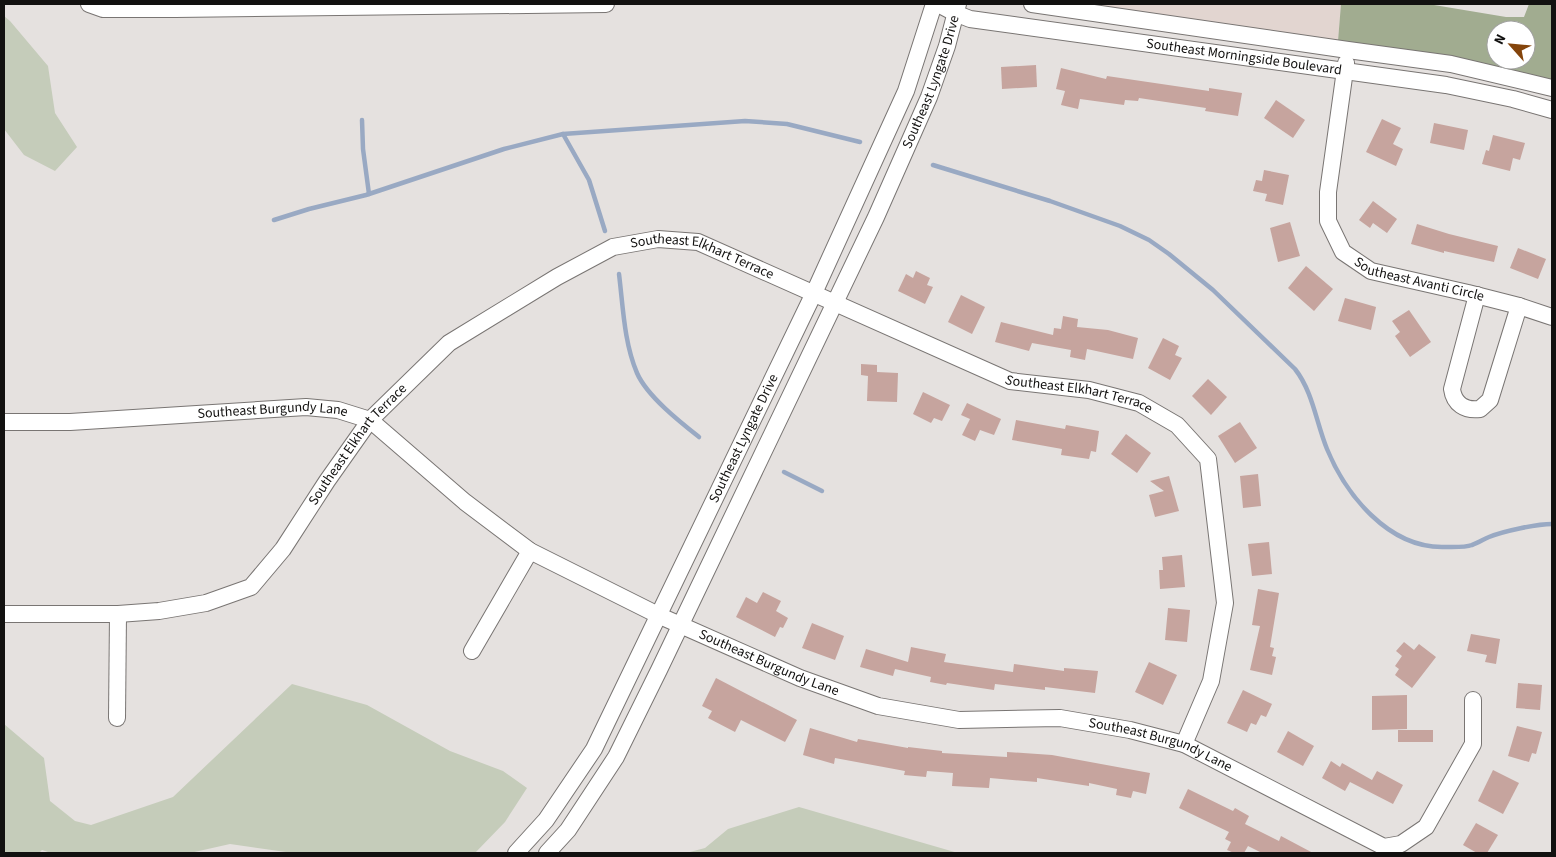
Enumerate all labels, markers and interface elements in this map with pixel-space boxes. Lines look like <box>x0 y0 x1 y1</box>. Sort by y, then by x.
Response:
street label: Southeast Lyngate Drive <box>897 13 965 152</box>
north arrow <box>1486 20 1536 70</box>
text: N <box>1489 31 1511 48</box>
street label: Southeast Morningside Boulevard <box>1145 34 1343 80</box>
street label: Southeast Elkhart Terrace <box>629 229 777 285</box>
street label: Southeast Avanti Circle <box>1350 252 1486 307</box>
street label: Southeast Elkhart Terrace <box>1002 370 1156 419</box>
street label: Southeast Lyngate Drive <box>704 371 783 506</box>
street label: Southeast Elkhart Terrace <box>304 379 412 509</box>
street label: Southeast Burgundy Lane <box>197 397 350 424</box>
street label: Southeast Burgundy Lane <box>696 624 842 701</box>
street label: Southeast Burgundy Lane <box>1087 713 1236 777</box>

